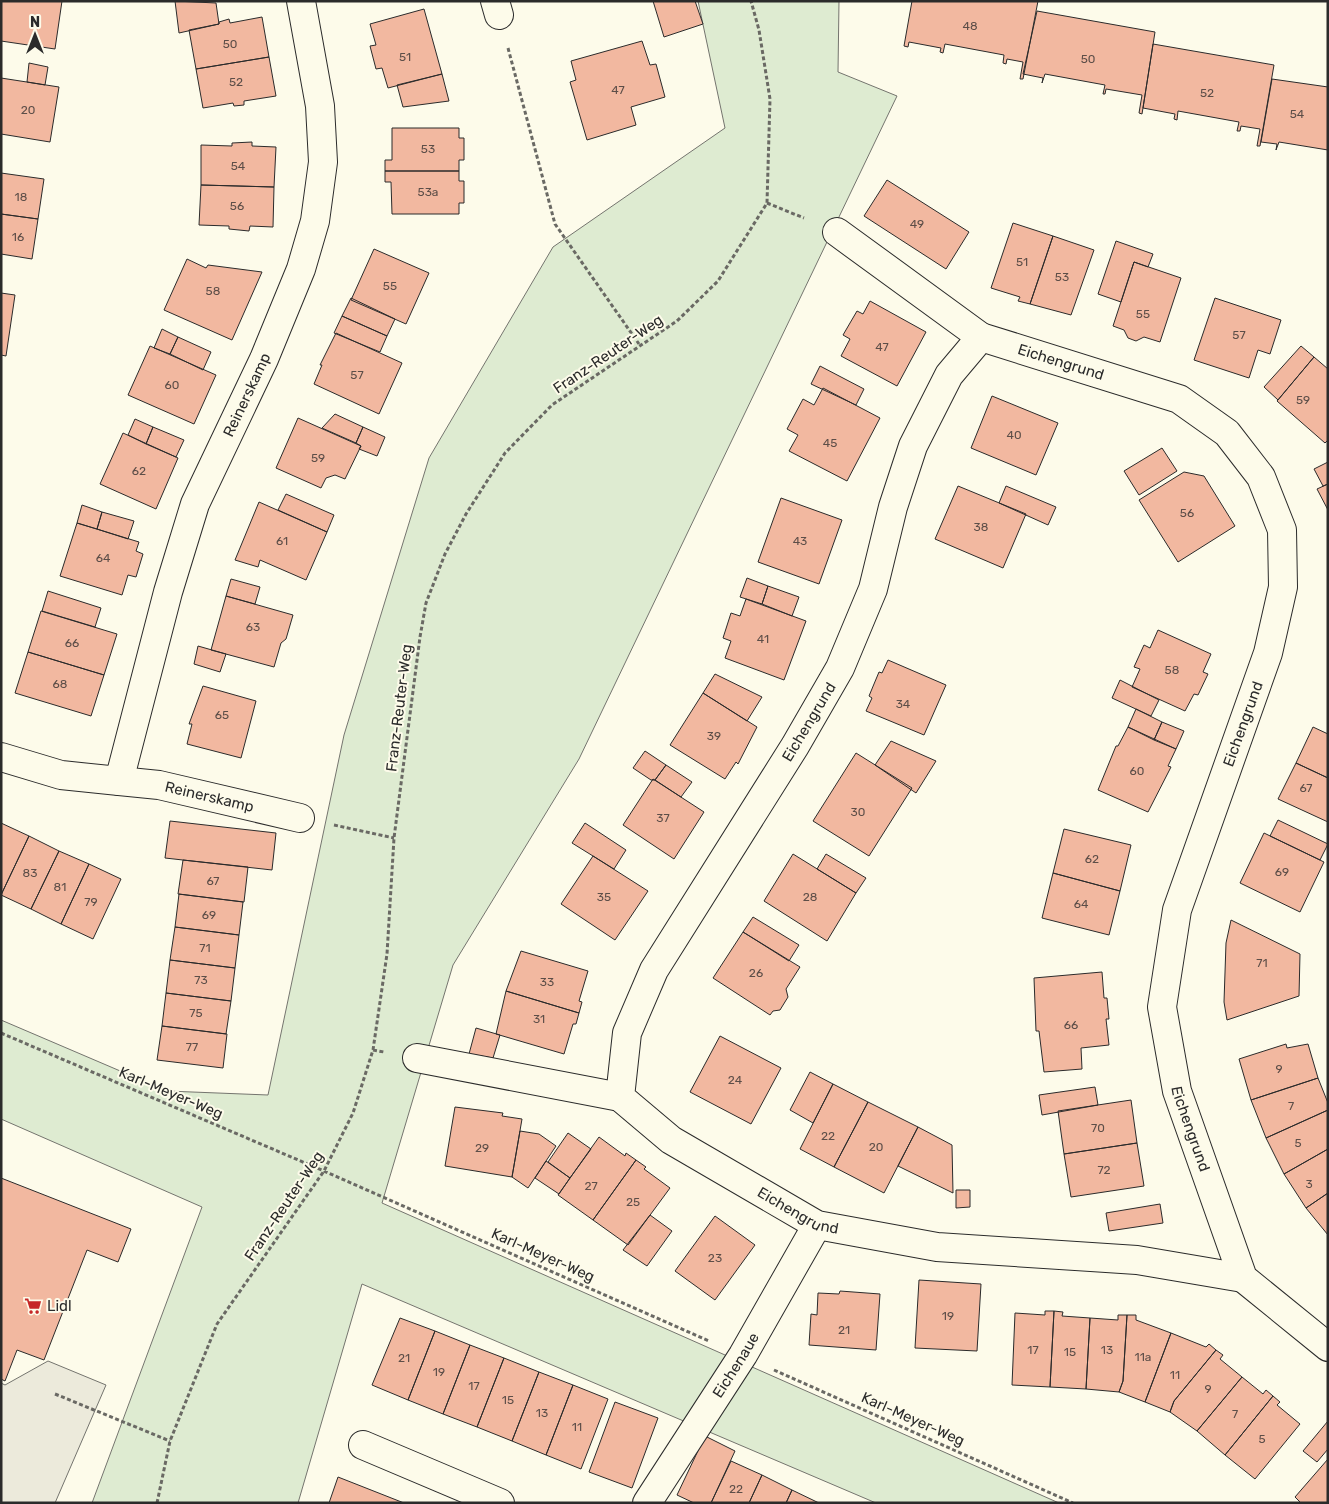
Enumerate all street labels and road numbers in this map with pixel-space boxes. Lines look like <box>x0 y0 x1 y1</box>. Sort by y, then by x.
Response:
street label: Franz-Reuter-Weg <box>550 311 666 397</box>
street label: Eichengrund <box>1016 340 1106 384</box>
street label: Reinerskamp <box>219 350 274 440</box>
street label: Franz-Reuter-Weg <box>382 643 416 773</box>
street label: Eichengrund <box>778 679 840 765</box>
street label: Eichengrund <box>1219 679 1267 769</box>
street label: Reinerskamp <box>163 778 256 816</box>
street label: Karl-Meyer-Weg <box>116 1063 226 1123</box>
street label: Eichengrund <box>1167 1085 1214 1174</box>
street label: Franz-Reuter-Weg <box>241 1148 327 1264</box>
street label: Eichengrund <box>754 1183 840 1238</box>
street label: Karl-Meyer-Weg <box>489 1224 597 1286</box>
street label: Eichenaue <box>709 1329 763 1401</box>
street label: Karl-Meyer-Weg <box>859 1388 967 1450</box>

